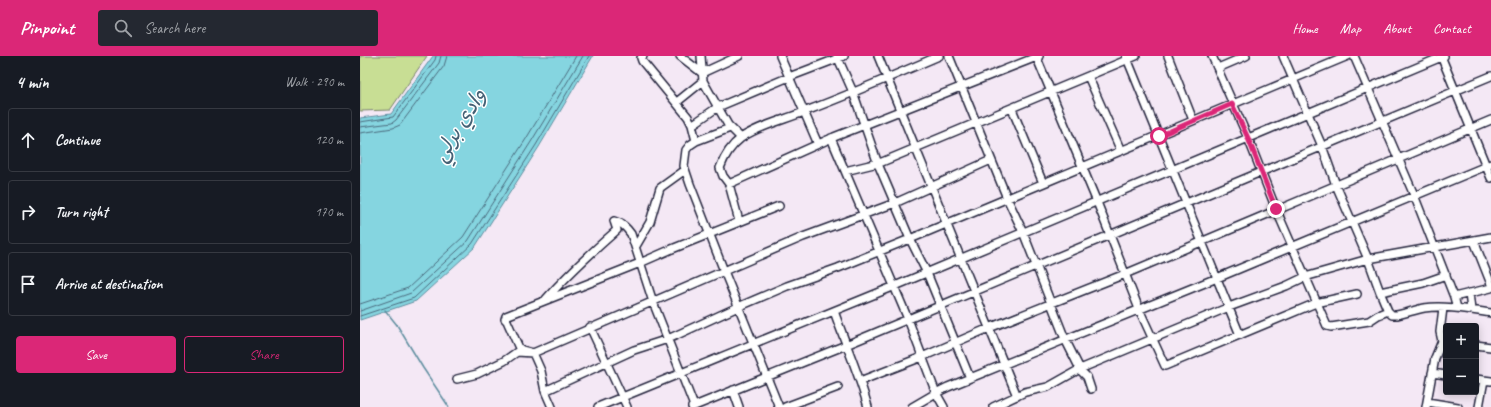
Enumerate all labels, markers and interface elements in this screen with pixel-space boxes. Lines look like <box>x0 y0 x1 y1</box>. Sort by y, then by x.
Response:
search box <box>98 10 378 46</box>
text: Pinpoint <box>20 16 74 40</box>
icon: search <box>112 17 134 39</box>
text: Search here <box>144 19 205 38</box>
text: Home <box>1292 20 1318 37</box>
text: Map <box>1340 20 1361 37</box>
text: About <box>1383 20 1411 37</box>
text: Contact <box>1433 20 1471 37</box>
text: 4 min <box>16 72 49 93</box>
text: Walk · 290 m <box>285 74 344 90</box>
water label: وادي برلي <box>426 83 496 169</box>
route start <box>1150 127 1168 145</box>
icon: ahead <box>17 129 39 151</box>
text: Continue <box>55 131 100 150</box>
text: 120 m <box>315 132 343 148</box>
route end <box>1267 200 1285 218</box>
icon: right <box>17 201 39 223</box>
text: Turn right <box>55 203 108 222</box>
text: 170 m <box>315 204 343 220</box>
icon: arrive <box>17 273 39 295</box>
text: Arrive at destination <box>55 275 162 294</box>
map controls <box>1443 323 1479 395</box>
button: + <box>1443 323 1479 359</box>
button: Save <box>16 336 176 373</box>
button: Share <box>184 336 344 373</box>
button: − <box>1443 359 1479 395</box>

